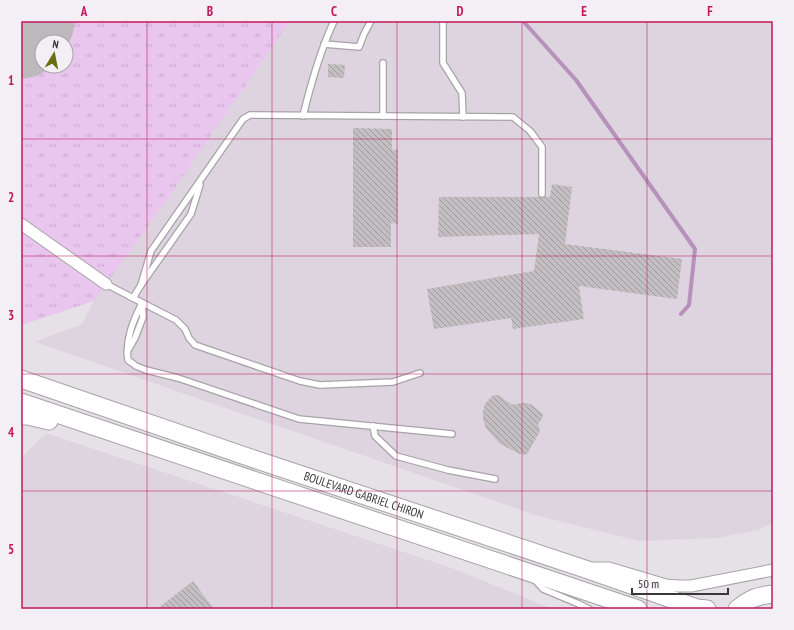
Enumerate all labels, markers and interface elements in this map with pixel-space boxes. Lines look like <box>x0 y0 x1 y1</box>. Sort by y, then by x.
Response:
text: A <box>80 3 88 20</box>
text: B <box>207 3 213 20</box>
text: C <box>331 3 337 20</box>
text: D <box>457 3 464 20</box>
text: E <box>581 3 587 20</box>
text: F <box>707 3 713 20</box>
north arrow <box>34 34 74 74</box>
text: N <box>52 37 60 52</box>
text: 1 <box>8 72 14 89</box>
text: 2 <box>8 189 14 206</box>
text: 3 <box>8 307 14 324</box>
text: 4 <box>8 424 15 441</box>
street label: BOULEVARD GABRIEL CHIRON <box>302 468 426 522</box>
text: 5 <box>8 541 14 558</box>
scale bar <box>632 570 728 596</box>
text: 50 m <box>638 576 659 591</box>

